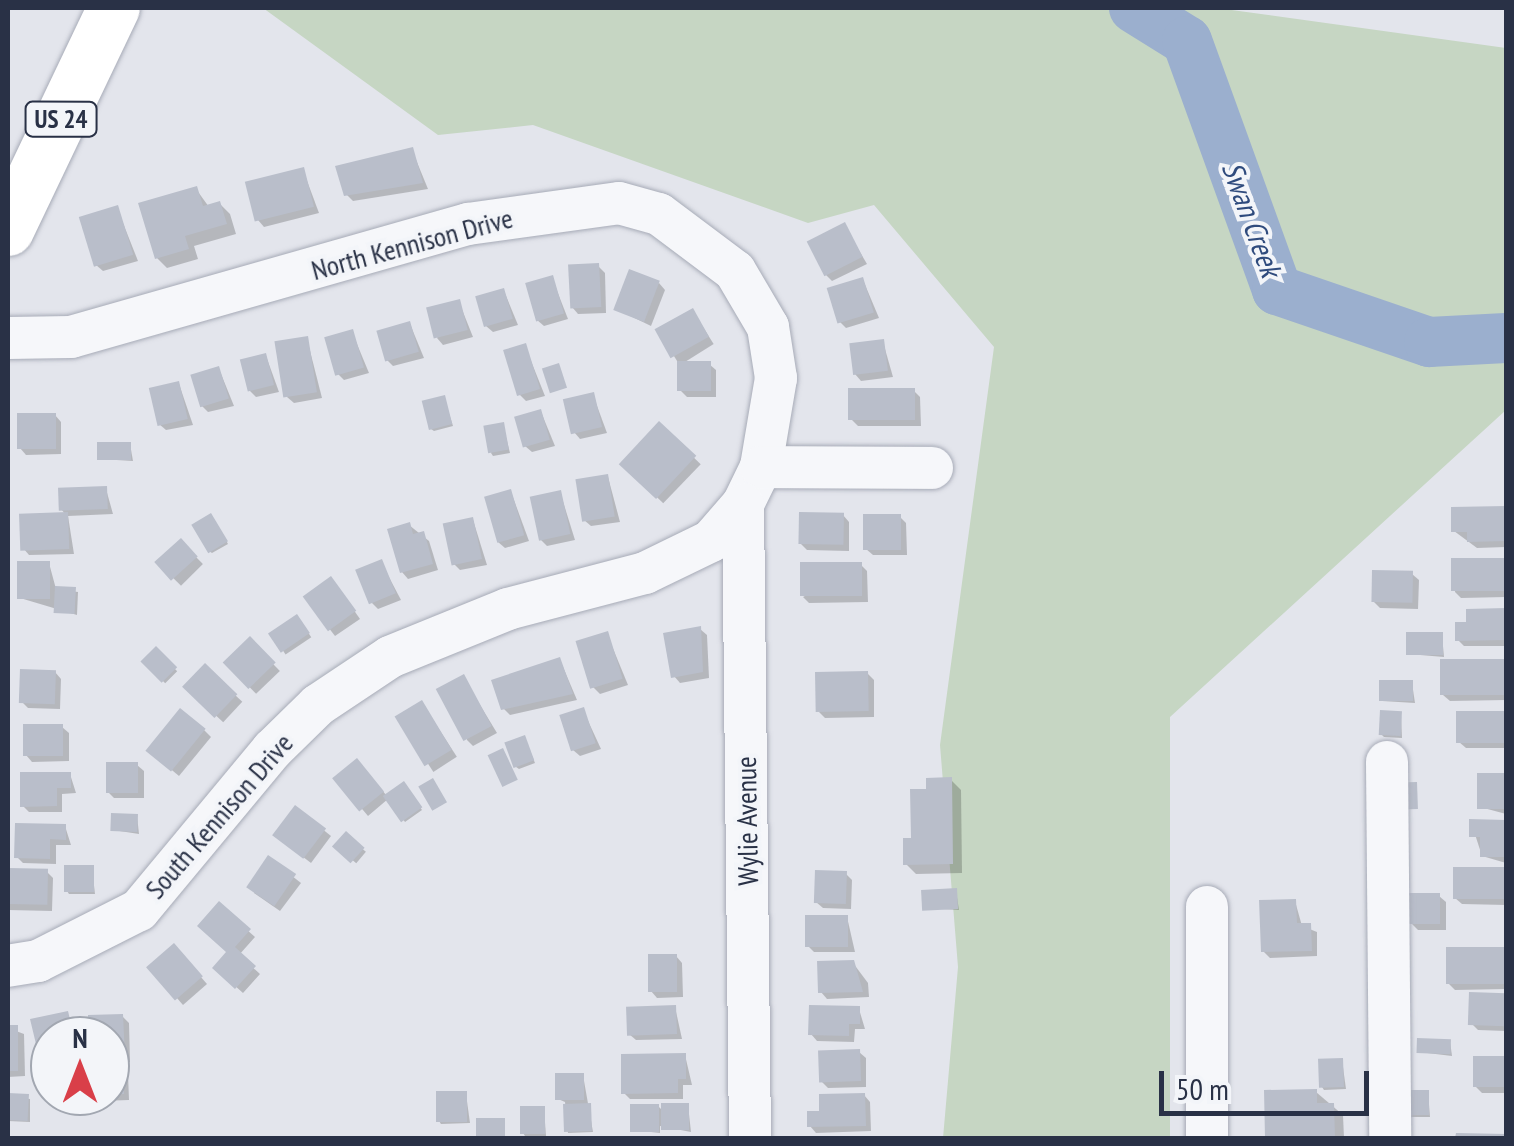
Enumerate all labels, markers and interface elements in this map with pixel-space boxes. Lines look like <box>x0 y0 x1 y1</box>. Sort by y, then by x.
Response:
road number: US 24 <box>23 99 98 139</box>
water label: Swan Creek <box>1215 157 1289 281</box>
street label: North Kennison Drive <box>308 201 516 287</box>
street label: South Kennison Drive <box>138 727 300 905</box>
street label: Wylie Avenue <box>729 756 765 886</box>
north arrow <box>30 1016 130 1116</box>
text: N <box>72 1019 88 1056</box>
scale bar <box>1164 1051 1374 1113</box>
text: 50 m <box>1176 1069 1229 1108</box>

